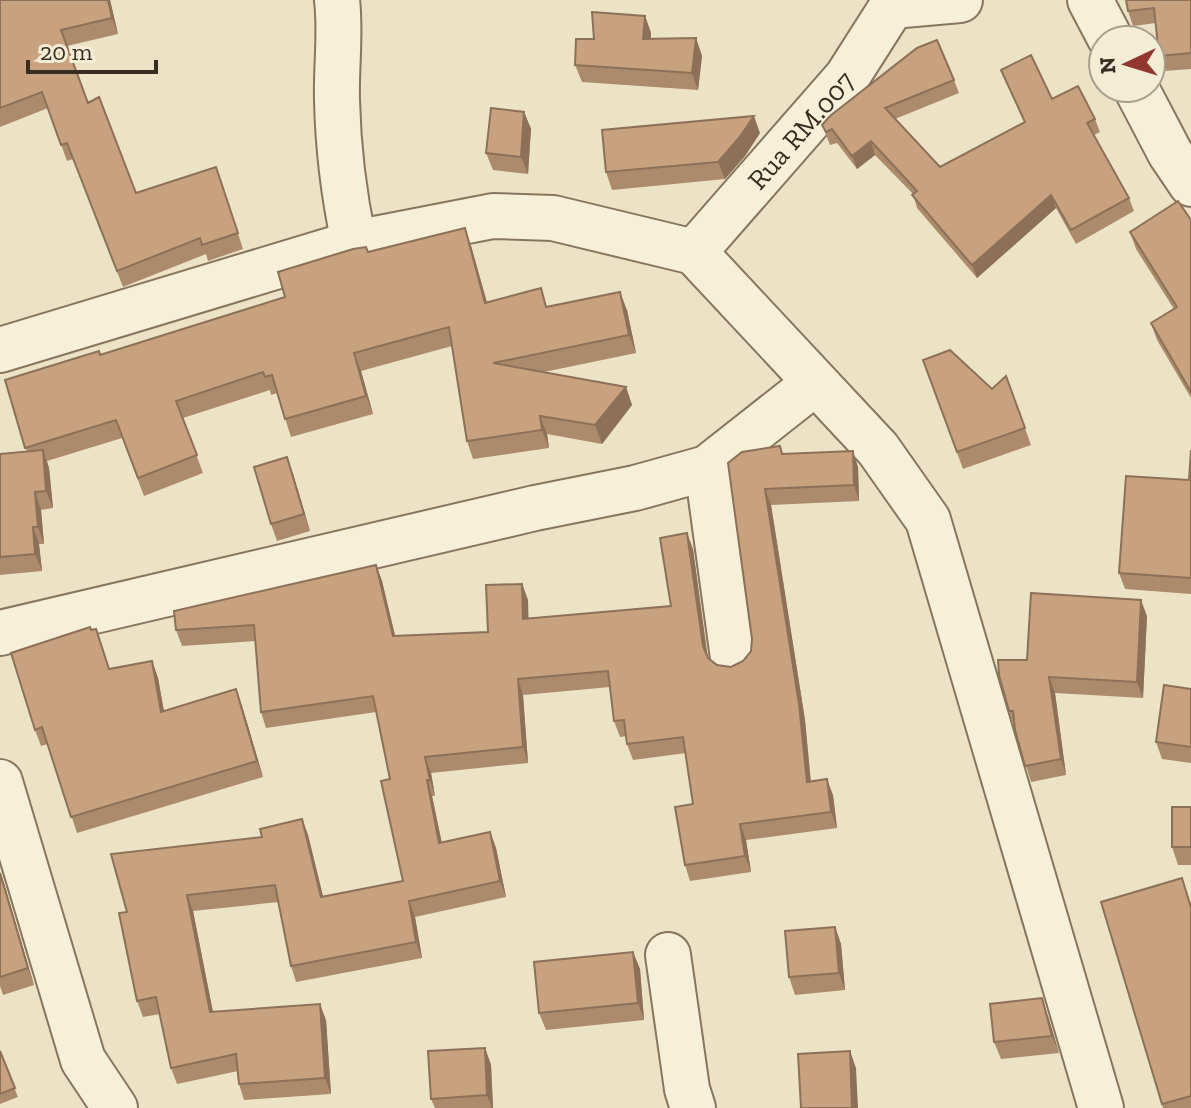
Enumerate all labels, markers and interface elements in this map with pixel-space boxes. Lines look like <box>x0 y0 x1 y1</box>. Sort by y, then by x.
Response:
scale bar <box>28 24 156 74</box>
north arrow <box>1087 24 1167 104</box>
text: 20 m <box>40 37 93 66</box>
text: N <box>1093 56 1122 75</box>
street label: Rua RM.007 <box>740 64 861 196</box>

